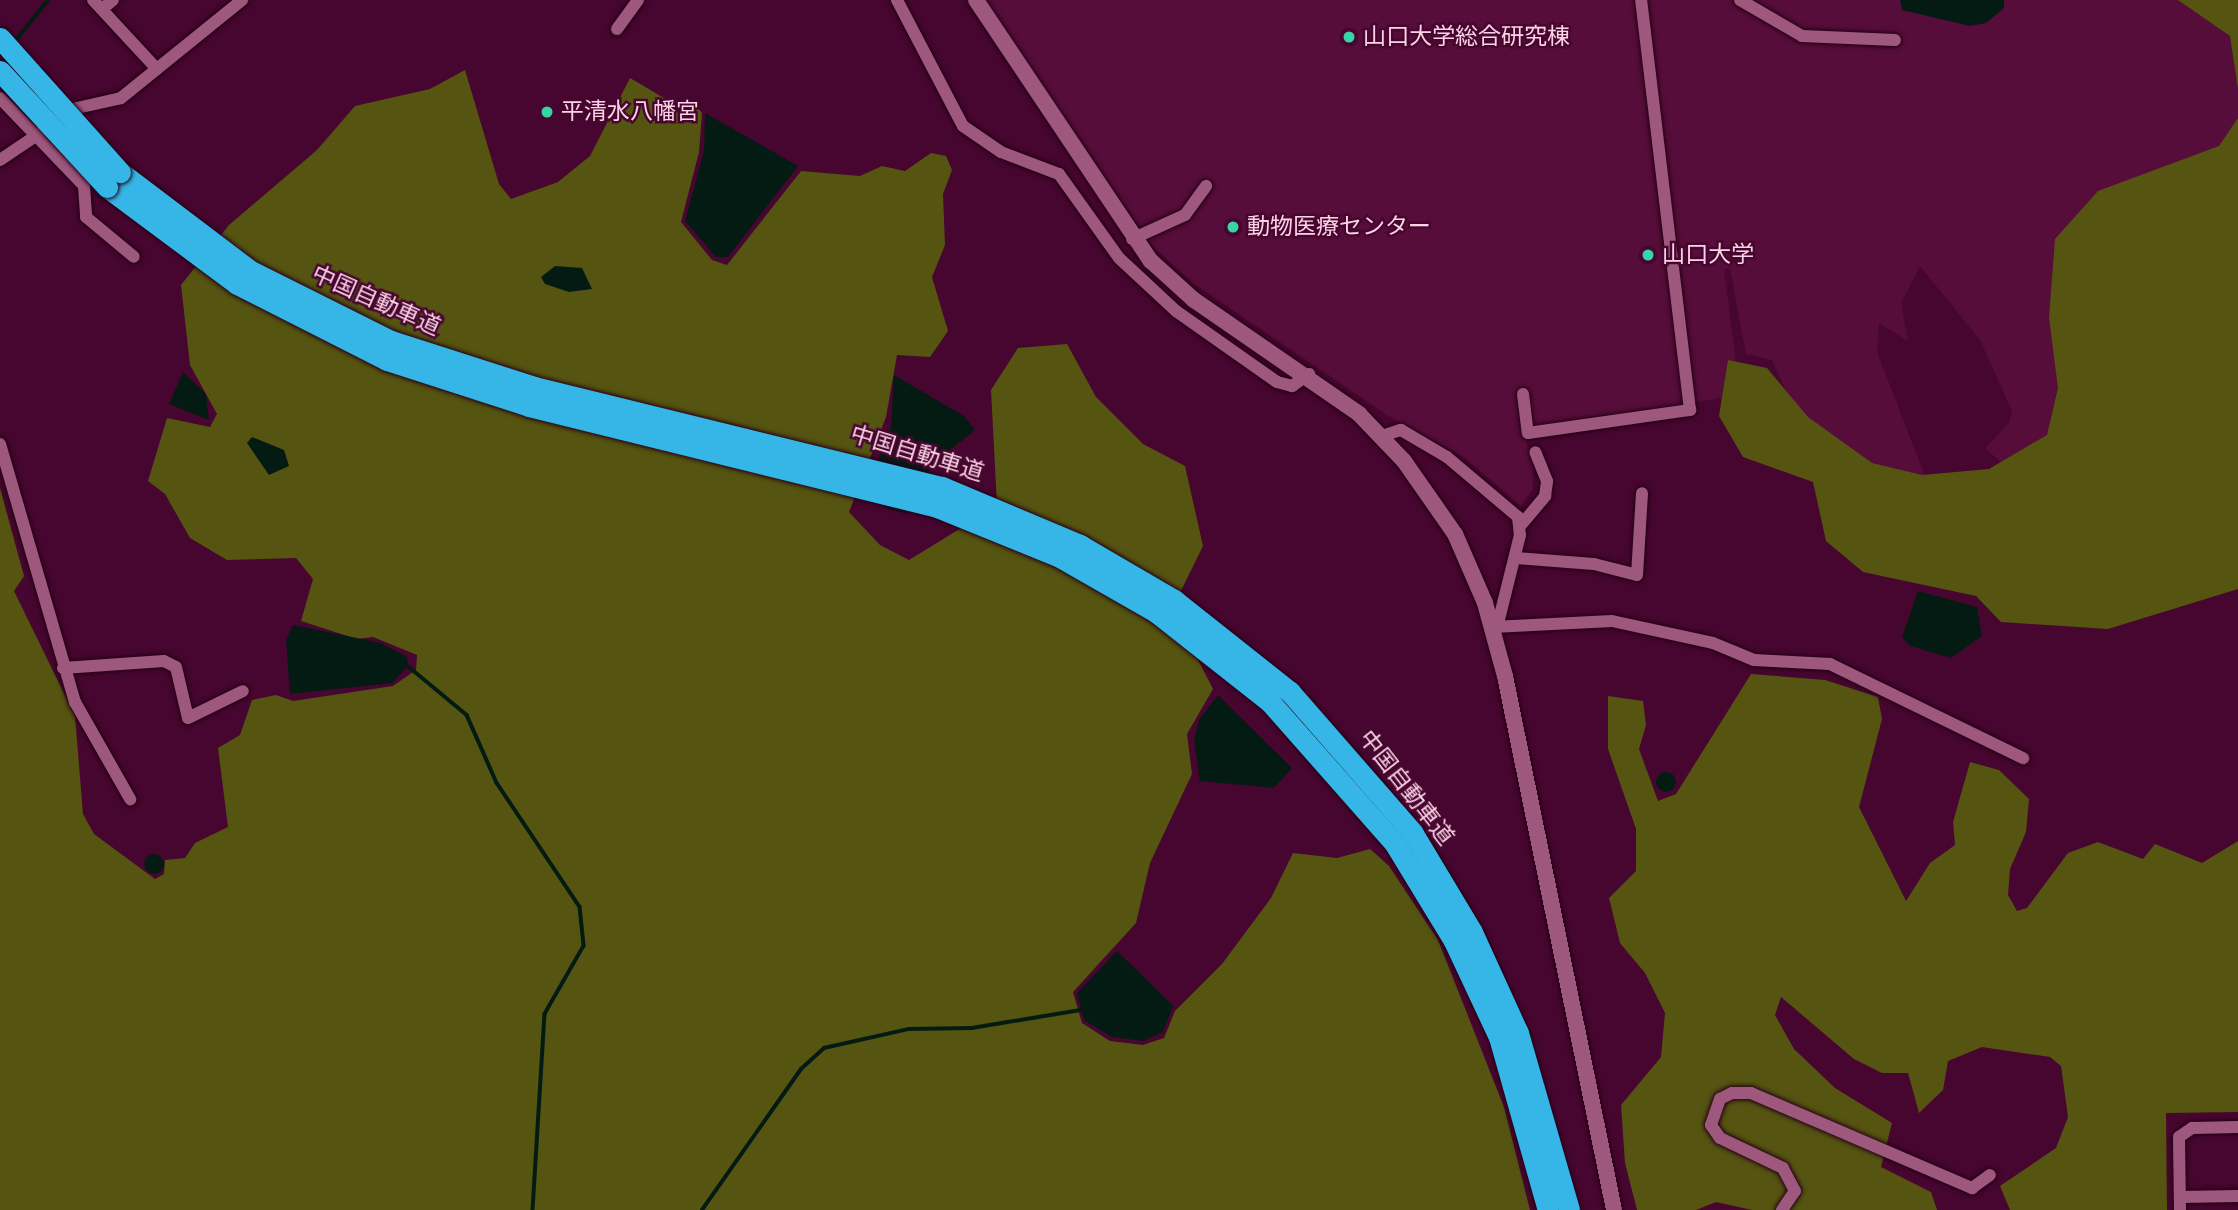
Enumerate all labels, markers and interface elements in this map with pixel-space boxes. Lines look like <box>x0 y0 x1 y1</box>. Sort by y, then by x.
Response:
place label: 山口大学総合研究棟 <box>1363 23 1570 51</box>
marker: 山口大学総合研究棟 <box>1341 29 1357 45</box>
place label: 平清水八幡宮 <box>561 98 699 126</box>
marker: 平清水八幡宮 <box>539 104 555 120</box>
place label: 動物医療センター <box>1247 213 1431 241</box>
marker: 動物医療センター <box>1225 219 1241 235</box>
place label: 山口大学 <box>1662 241 1754 269</box>
marker: 山口大学 <box>1640 247 1656 263</box>
street label: 中国自動車道 <box>307 260 445 342</box>
street label: 中国自動車道 <box>847 421 987 487</box>
street label: 中国自動車道 <box>1353 725 1459 851</box>

